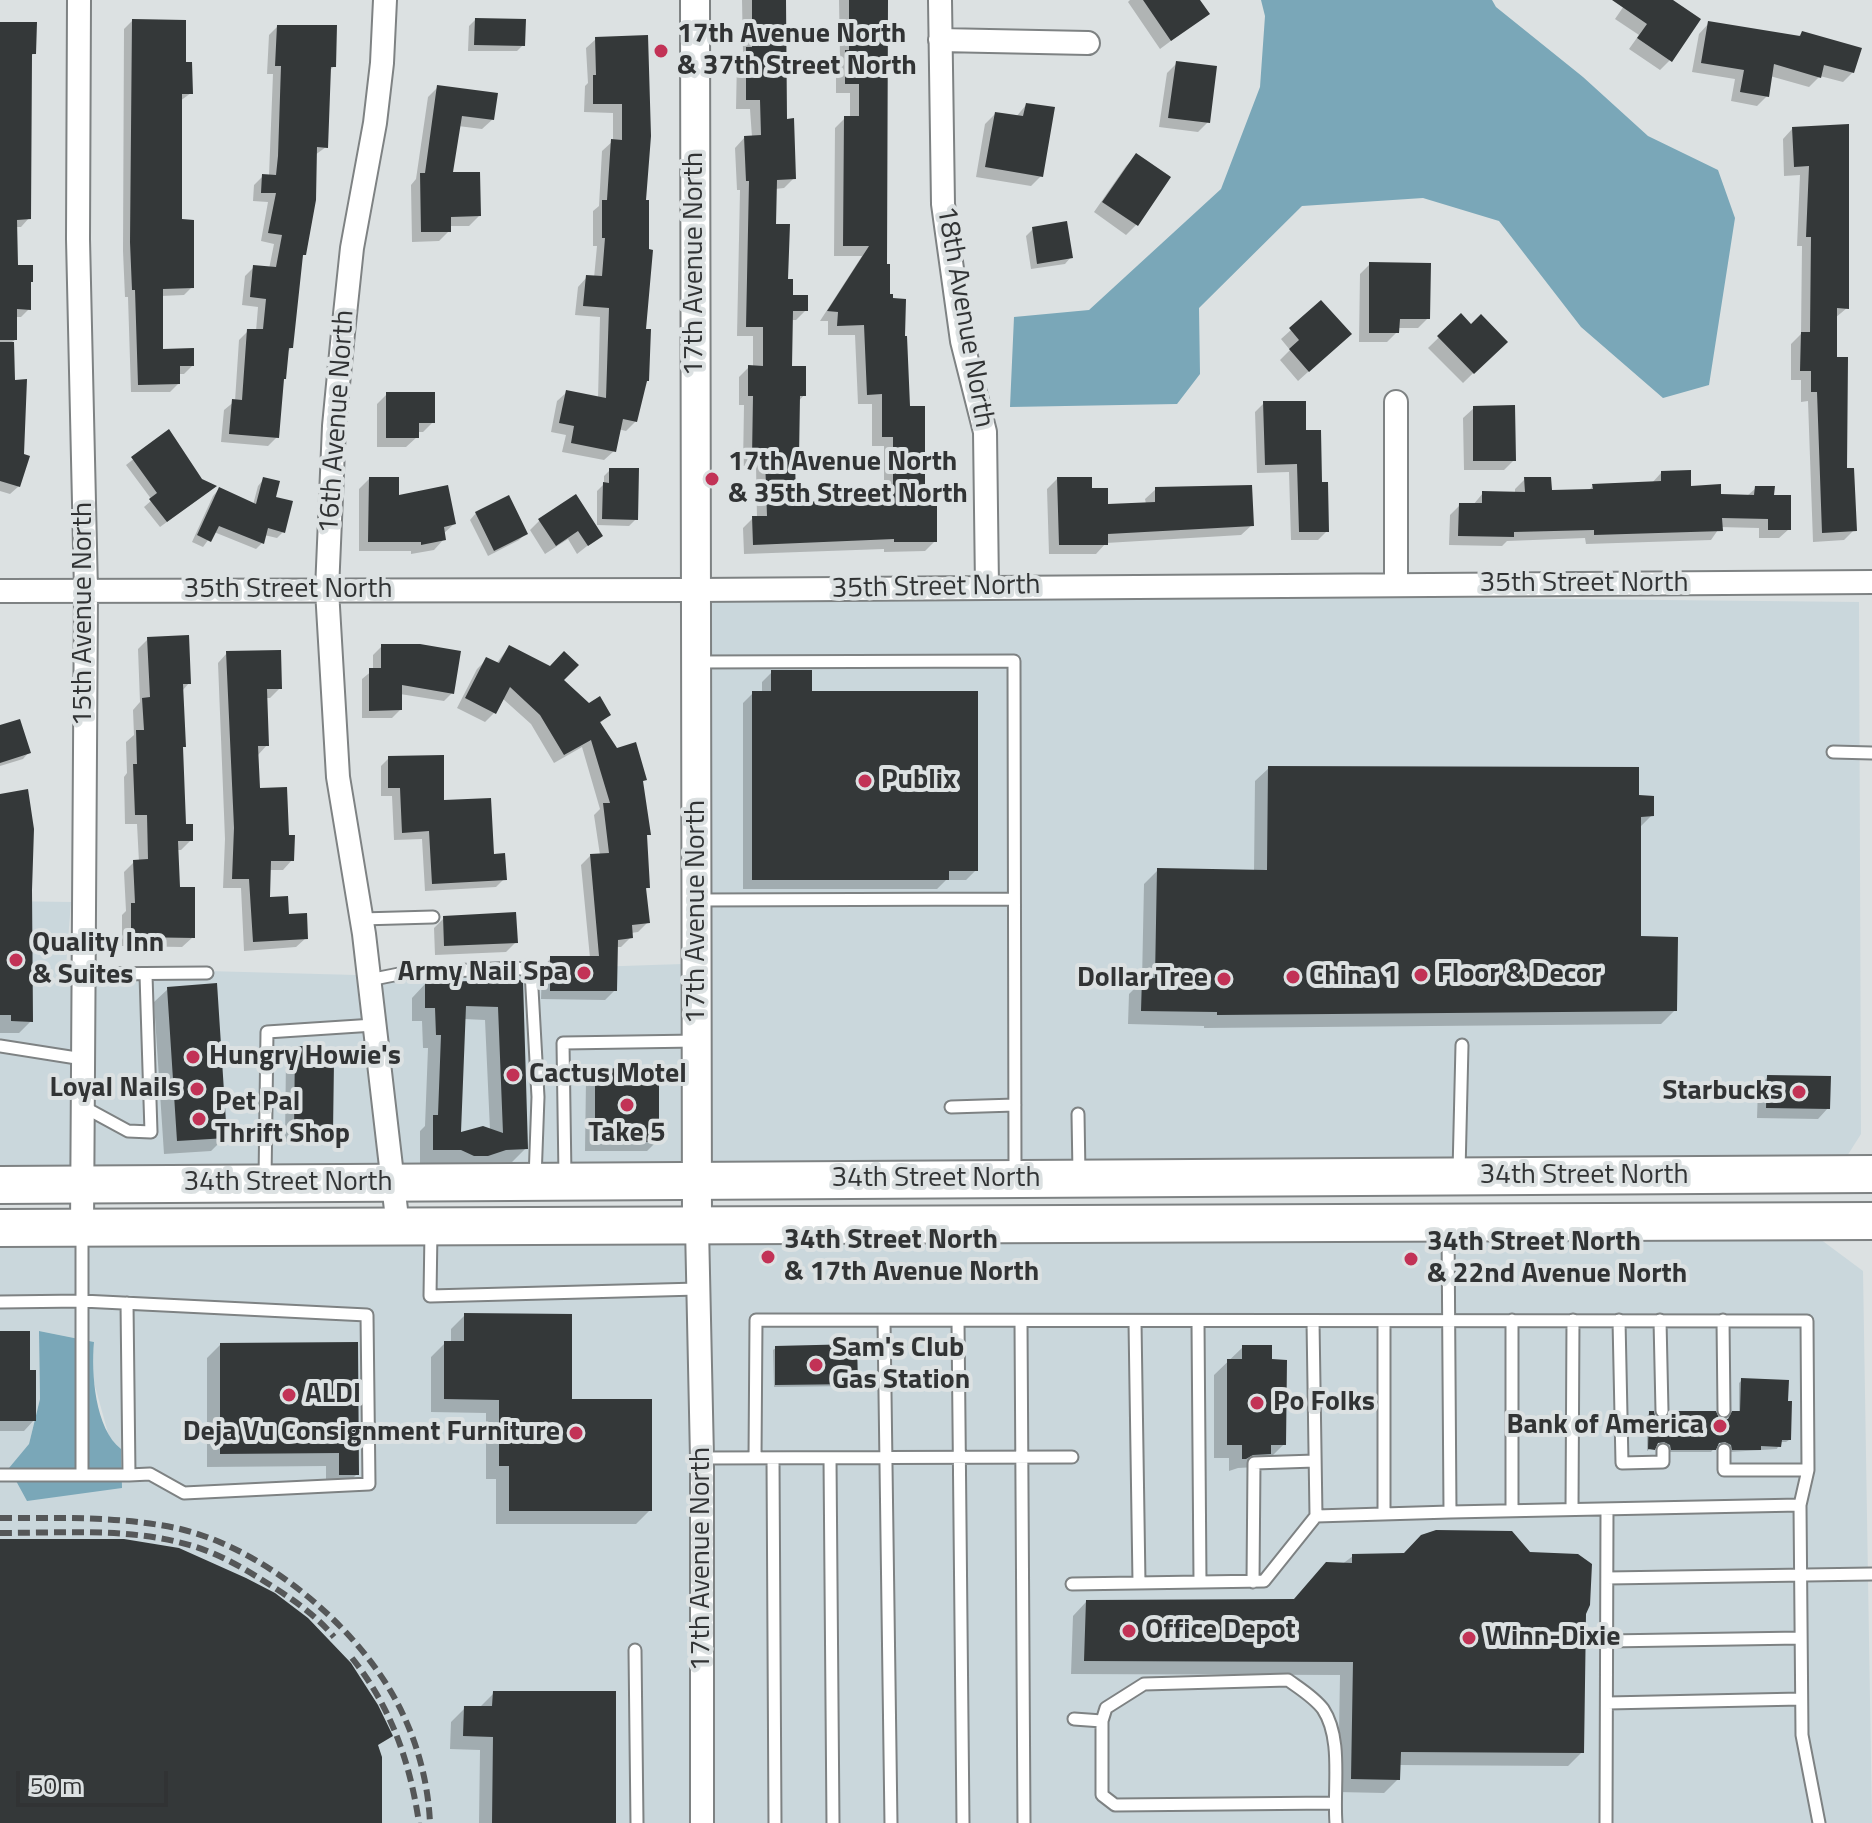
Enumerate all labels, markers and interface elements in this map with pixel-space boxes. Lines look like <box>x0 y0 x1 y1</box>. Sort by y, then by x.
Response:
place label: 17th Avenue North & 37th Street North <box>677 18 917 84</box>
marker: 17th Avenue North & 37th Street North <box>652 42 670 60</box>
street label: 17th Avenue North <box>678 152 712 376</box>
street label: 18th Avenue North <box>928 204 1000 430</box>
street label: 16th Avenue North <box>313 309 363 535</box>
place label: 17th Avenue North & 35th Street North <box>728 446 968 512</box>
marker: 17th Avenue North & 35th Street North <box>703 470 721 488</box>
street label: 15th Avenue North <box>67 502 101 726</box>
street label: 35th Street North <box>1480 567 1688 601</box>
street label: 35th Street North <box>831 569 1041 607</box>
street label: 35th Street North <box>184 573 392 607</box>
place label: Publix <box>881 764 956 798</box>
marker: Publix <box>856 772 874 790</box>
street label: 17th Avenue North <box>680 800 714 1024</box>
place label: Quality Inn & Suites <box>32 927 164 993</box>
marker: Quality Inn & Suites <box>7 951 25 969</box>
place label: Army Nail Spa <box>398 956 568 990</box>
place label: Floor & Decor <box>1437 958 1601 992</box>
place label: China 1 <box>1309 960 1399 994</box>
place label: Dollar Tree <box>1077 962 1208 996</box>
marker: Army Nail Spa <box>575 964 593 982</box>
marker: Floor & Decor <box>1412 966 1430 984</box>
marker: China 1 <box>1284 968 1302 986</box>
marker: Dollar Tree <box>1215 970 1233 988</box>
place label: Hungry Howie's <box>209 1040 401 1074</box>
marker: Hungry Howie's <box>184 1048 202 1066</box>
place label: Cactus Motel <box>529 1058 687 1092</box>
marker: Cactus Motel <box>504 1066 522 1084</box>
place label: Loyal Nails <box>50 1072 181 1106</box>
place label: Starbucks <box>1662 1075 1783 1109</box>
marker: Loyal Nails <box>188 1080 206 1098</box>
marker: Starbucks <box>1790 1083 1808 1101</box>
place label: Pet Pal Thrift Shop <box>215 1086 350 1152</box>
marker: Take 5 <box>618 1096 636 1114</box>
marker: Pet Pal Thrift Shop <box>190 1110 208 1128</box>
place label: Take 5 <box>588 1117 666 1151</box>
street label: 34th Street North <box>1480 1159 1688 1193</box>
street label: 34th Street North <box>832 1162 1040 1196</box>
street label: 34th Street North <box>184 1166 392 1200</box>
place label: 34th Street North & 17th Avenue North <box>784 1224 1039 1290</box>
place label: 34th Street North & 22nd Avenue North <box>1427 1226 1687 1292</box>
marker: 34th Street North & 17th Avenue North <box>759 1248 777 1266</box>
marker: 34th Street North & 22nd Avenue North <box>1402 1250 1420 1268</box>
place label: Sam's Club Gas Station <box>832 1332 970 1398</box>
marker: Sam's Club Gas Station <box>807 1356 825 1374</box>
place label: ALDI <box>305 1378 361 1412</box>
marker: ALDI <box>280 1386 298 1404</box>
place label: Po Folks <box>1273 1386 1375 1420</box>
marker: Po Folks <box>1248 1394 1266 1412</box>
place label: Bank of America <box>1506 1409 1704 1443</box>
place label: Deja Vu Consignment Furniture <box>183 1416 560 1450</box>
marker: Bank of America <box>1711 1417 1729 1435</box>
marker: Deja Vu Consignment Furniture <box>567 1424 585 1442</box>
street label: 17th Avenue North <box>685 1447 719 1671</box>
place label: Office Depot <box>1145 1614 1296 1648</box>
place label: Winn-Dixie <box>1485 1621 1621 1655</box>
marker: Office Depot <box>1120 1622 1138 1640</box>
marker: Winn-Dixie <box>1460 1629 1478 1647</box>
scale bar <box>20 1755 172 1805</box>
text: 50 m <box>30 1767 82 1803</box>

